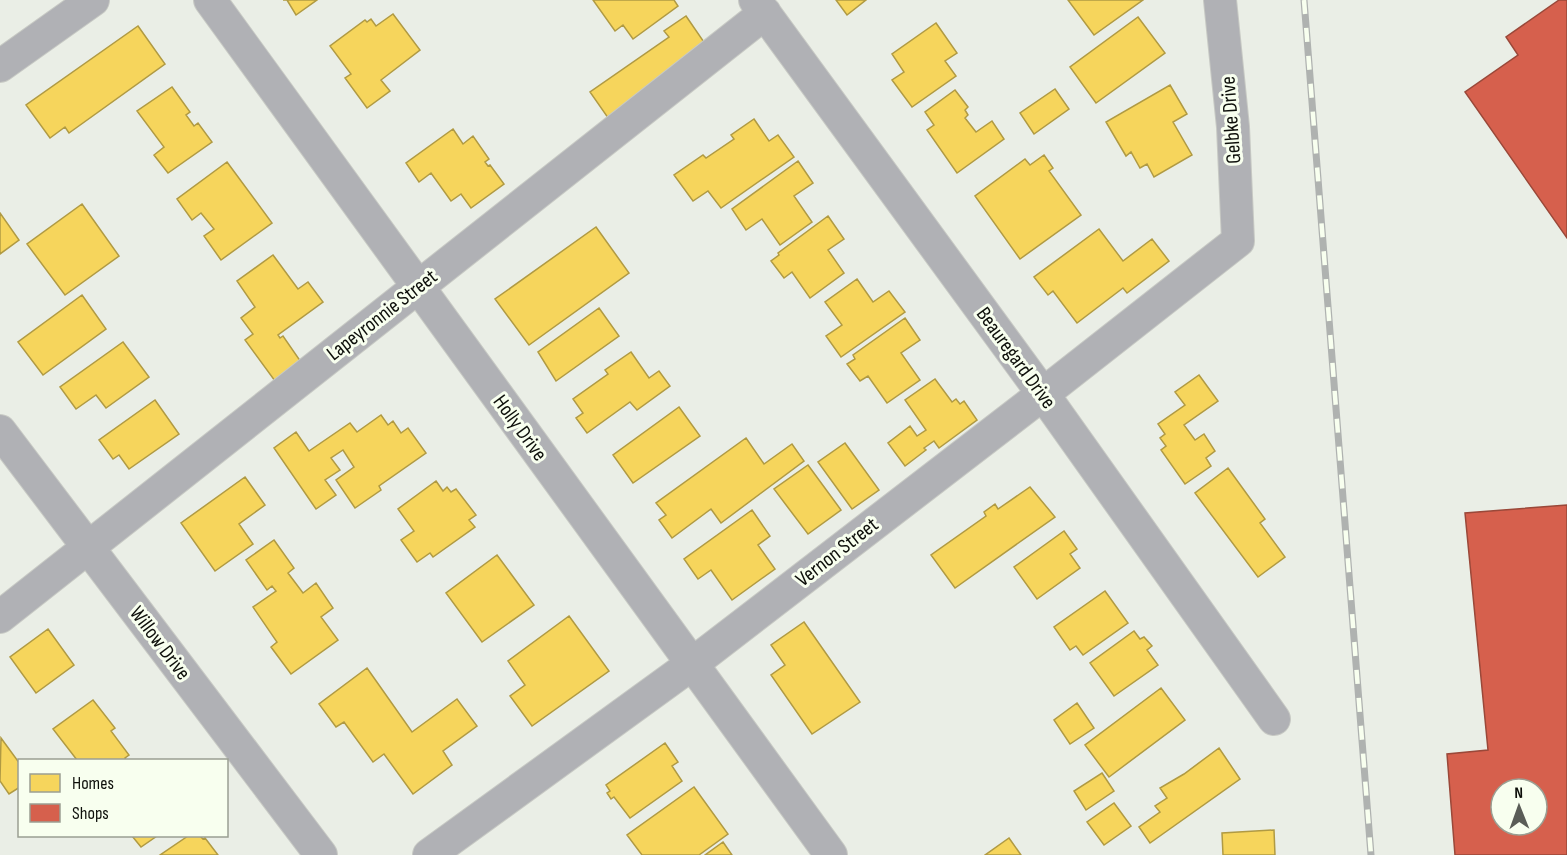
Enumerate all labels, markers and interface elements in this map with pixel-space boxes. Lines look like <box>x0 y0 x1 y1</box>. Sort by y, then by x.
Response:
street label: Gelbke Drive <box>1215 75 1247 165</box>
street label: Lapeyronnie Street <box>322 264 442 366</box>
street label: Beauregard Drive <box>971 302 1061 414</box>
street label: Holly Drive <box>488 390 552 466</box>
street label: Vernon Street <box>791 512 883 592</box>
street label: Willow Drive <box>124 601 196 685</box>
legend <box>18 759 228 837</box>
text: Homes <box>72 773 114 794</box>
north arrow <box>1489 777 1549 837</box>
text: N <box>1514 784 1523 803</box>
text: Shops <box>72 803 109 824</box>

